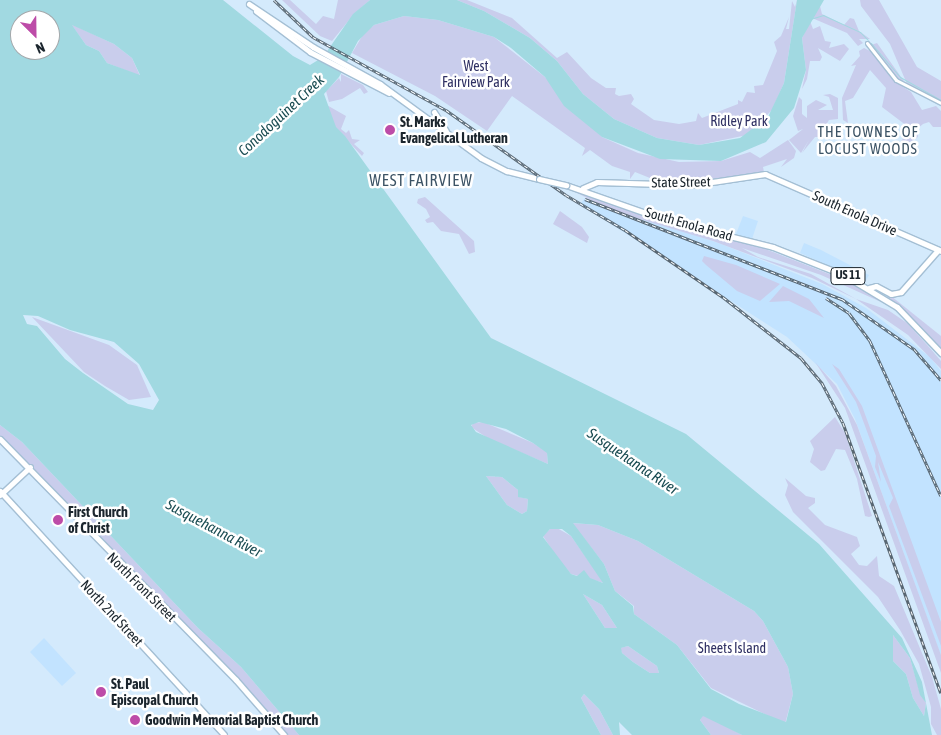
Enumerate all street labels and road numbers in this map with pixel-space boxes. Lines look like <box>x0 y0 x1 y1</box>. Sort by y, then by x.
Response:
street label: State Street <box>651 173 711 191</box>
street label: South Enola Drive <box>810 187 900 239</box>
street label: South Enola Road <box>643 203 735 245</box>
road number: US 11 <box>829 266 867 286</box>
street label: North Front Street <box>104 549 180 625</box>
street label: North 2nd Street <box>77 576 147 650</box>

